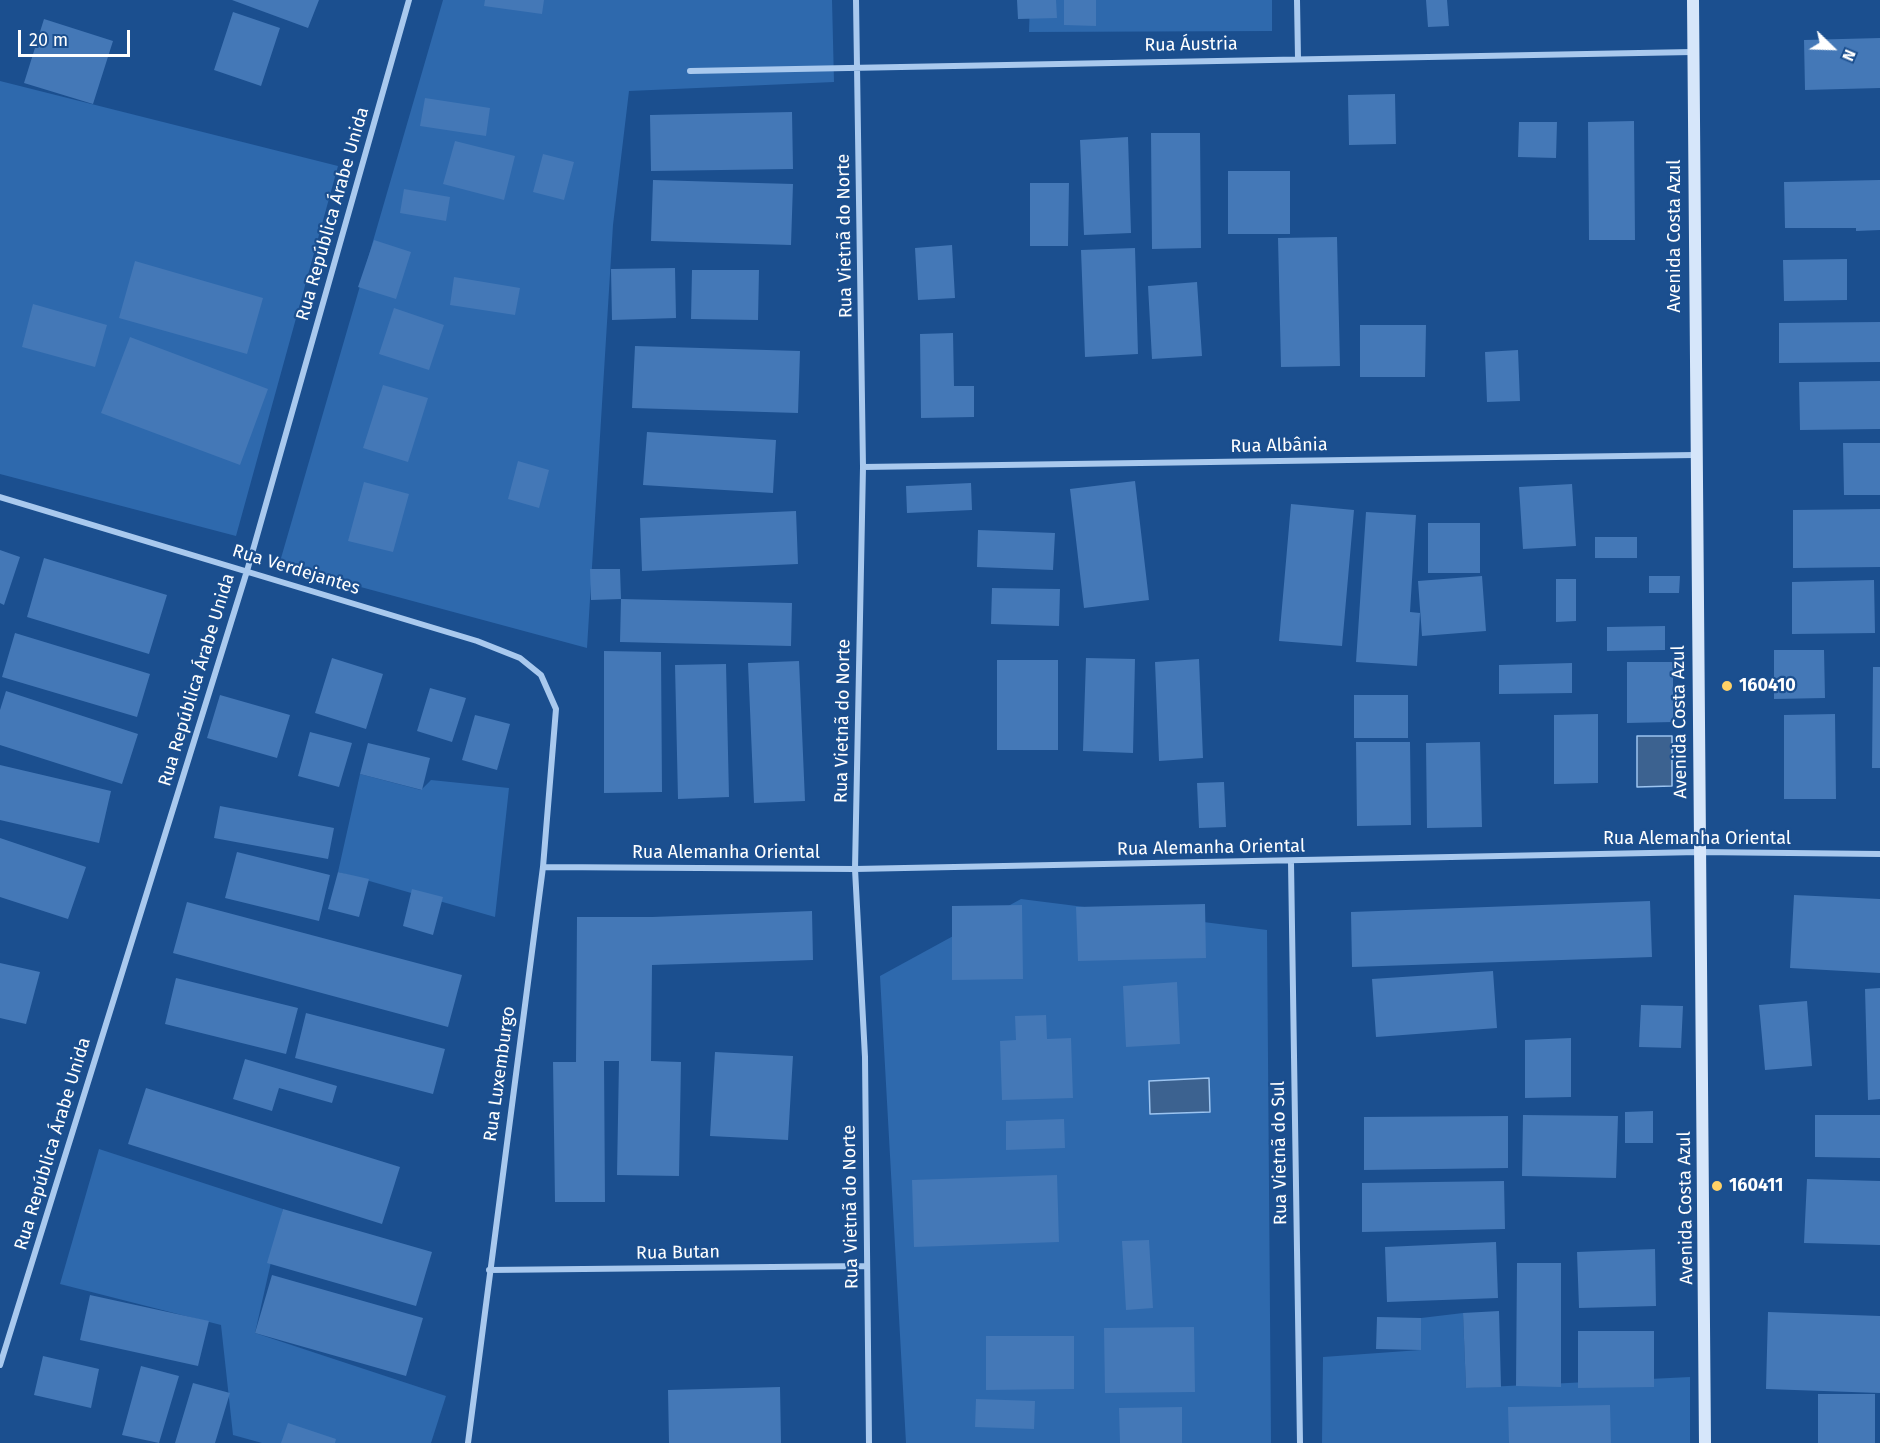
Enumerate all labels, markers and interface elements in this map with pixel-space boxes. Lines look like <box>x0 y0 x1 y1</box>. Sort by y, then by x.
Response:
scale bar <box>21 18 134 56</box>
north arrow <box>1802 18 1862 78</box>
text: 20 m <box>29 29 68 51</box>
street label: Rua Áustria <box>1144 33 1238 57</box>
text: N <box>1838 47 1860 64</box>
street label: Rua República Árabe Unida <box>292 105 374 323</box>
street label: Rua Vietnã do Norte <box>833 154 857 318</box>
street label: Avenida Costa Azul <box>1664 159 1686 313</box>
street label: Rua Albânia <box>1230 434 1328 458</box>
street label: Rua Verdejantes <box>230 540 362 600</box>
street label: Rua República Árabe Unida <box>154 571 240 789</box>
street label: Rua Vietnã do Norte <box>831 639 855 803</box>
street label: Avenida Costa Azul <box>1668 645 1692 799</box>
place label: 160410 <box>1739 675 1796 697</box>
marker: 160410 <box>1720 679 1734 693</box>
street label: Rua Alemanha Oriental <box>1603 828 1791 850</box>
street label: Rua Alemanha Oriental <box>1117 836 1305 860</box>
street label: Rua Alemanha Oriental <box>632 842 820 864</box>
street label: Rua Luxemburgo <box>480 1005 520 1143</box>
street label: Rua República Árabe Unida <box>10 1035 96 1253</box>
street label: Rua Vietnã do Sul <box>1268 1081 1292 1225</box>
street label: Rua Vietnã do Norte <box>839 1125 863 1289</box>
street label: Avenida Costa Azul <box>1674 1131 1698 1285</box>
place label: 160411 <box>1729 1175 1783 1197</box>
marker: 160411 <box>1710 1179 1724 1193</box>
street label: Rua Butan <box>636 1241 720 1265</box>

